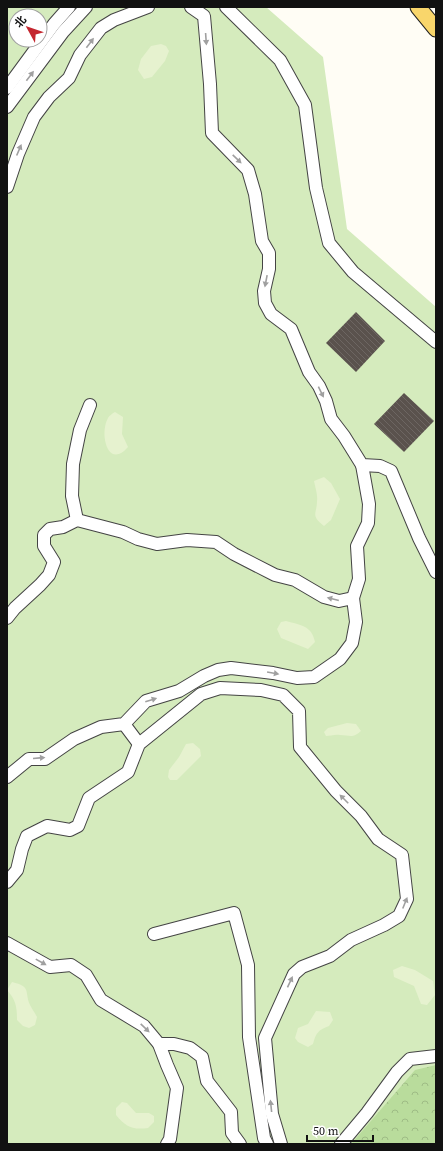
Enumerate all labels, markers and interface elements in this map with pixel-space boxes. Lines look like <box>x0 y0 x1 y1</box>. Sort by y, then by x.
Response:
north arrow <box>8 8 48 48</box>
text: 北 <box>11 13 30 31</box>
one-way arrow <box>203 33 210 45</box>
one-way arrow <box>85 37 94 48</box>
one-way arrow <box>26 71 34 81</box>
one-way arrow <box>17 144 23 156</box>
one-way arrow <box>232 154 242 164</box>
one-way arrow <box>263 275 269 287</box>
one-way arrow <box>318 386 324 397</box>
one-way arrow <box>327 596 339 602</box>
one-way arrow <box>267 670 279 676</box>
one-way arrow <box>145 697 157 703</box>
one-way arrow <box>33 755 46 762</box>
one-way arrow <box>339 794 349 804</box>
one-way arrow <box>401 897 408 909</box>
one-way arrow <box>35 959 47 965</box>
one-way arrow <box>287 977 293 988</box>
one-way arrow <box>140 1023 150 1033</box>
one-way arrow <box>268 1100 274 1112</box>
scale bar <box>307 1117 373 1143</box>
text: 50 m <box>313 1123 339 1139</box>

